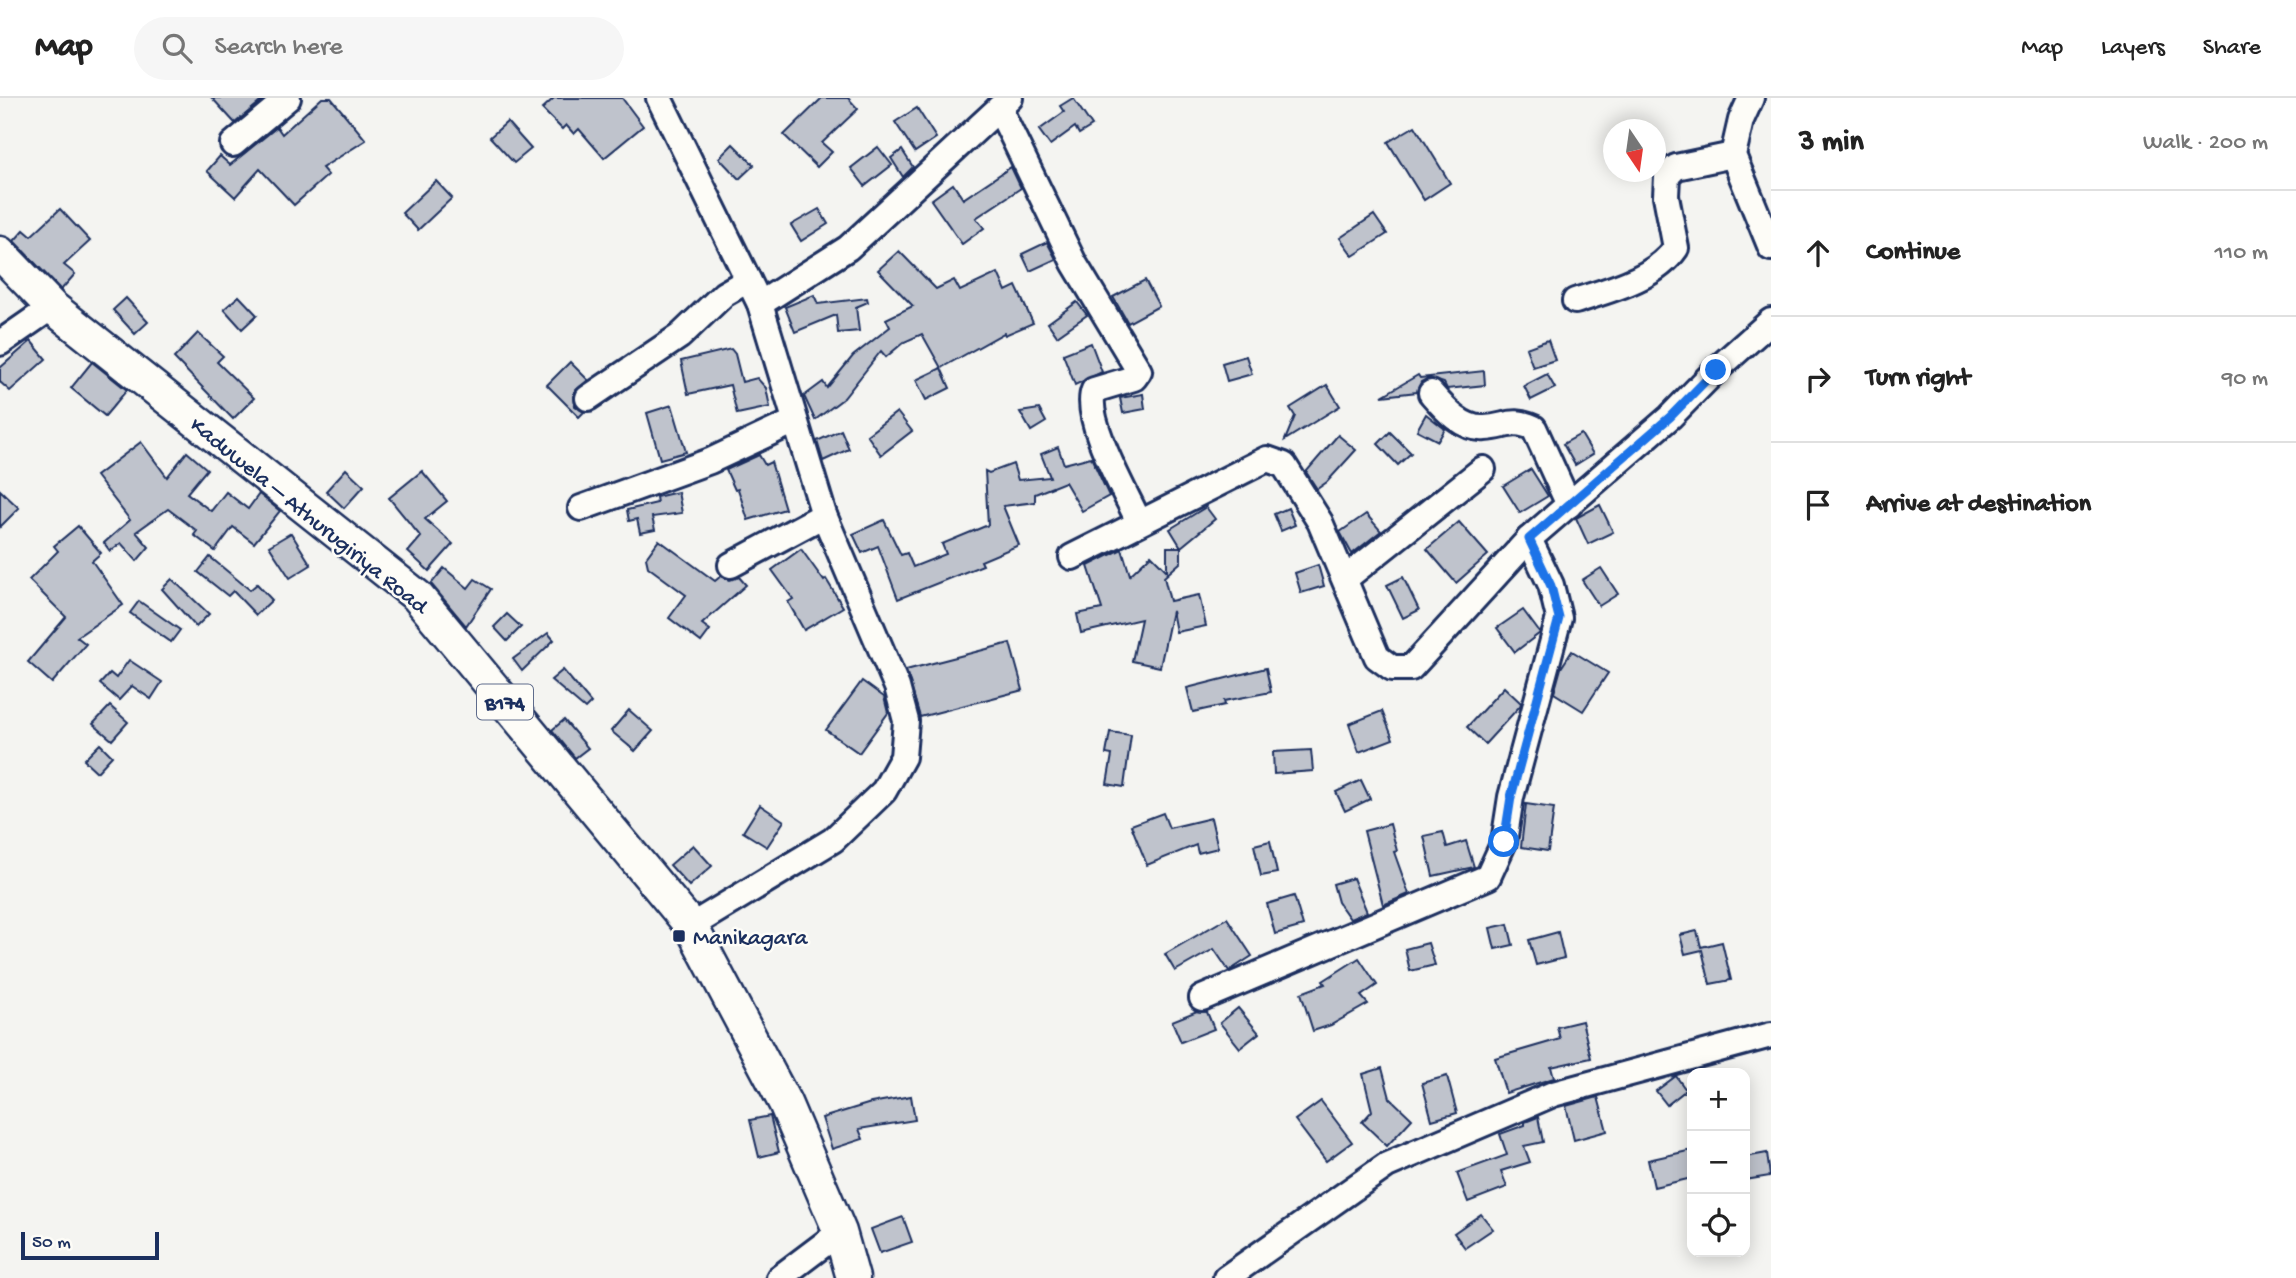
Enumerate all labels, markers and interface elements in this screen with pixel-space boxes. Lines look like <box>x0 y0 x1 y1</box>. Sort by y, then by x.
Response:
search box <box>134 17 624 80</box>
text: Map <box>35 29 92 67</box>
icon: search <box>158 29 196 67</box>
text: Search here <box>214 33 343 64</box>
text: Map <box>2021 34 2063 63</box>
text: Layers <box>2101 34 2165 63</box>
text: Share <box>2203 34 2261 63</box>
north arrow <box>1603 119 1666 182</box>
text: 3 min <box>1799 126 1864 161</box>
text: Walk · 200 m <box>2143 130 2268 157</box>
icon: ahead <box>1799 234 1837 272</box>
text: Continue <box>1866 238 1960 269</box>
text: 110 m <box>2215 240 2268 267</box>
route end <box>1700 354 1731 385</box>
icon: right <box>1799 360 1837 398</box>
text: Turn right <box>1866 364 1970 395</box>
text: 90 m <box>2222 366 2268 393</box>
street label: Kaduwela – Athurugiriya Road <box>183 412 433 622</box>
icon: arrive <box>1799 486 1837 524</box>
text: Arrive at destination <box>1866 490 2091 521</box>
road number: B174 <box>477 684 533 720</box>
route start <box>1488 826 1519 857</box>
place label: Manikagara <box>693 926 809 953</box>
marker: Manikagara <box>671 928 687 944</box>
map controls <box>1687 1068 1750 1257</box>
button: + <box>1687 1068 1750 1131</box>
button: − <box>1687 1131 1750 1194</box>
button: locate <box>1687 1194 1750 1257</box>
scale bar <box>21 1229 159 1261</box>
text: 50 m <box>32 1232 71 1255</box>

